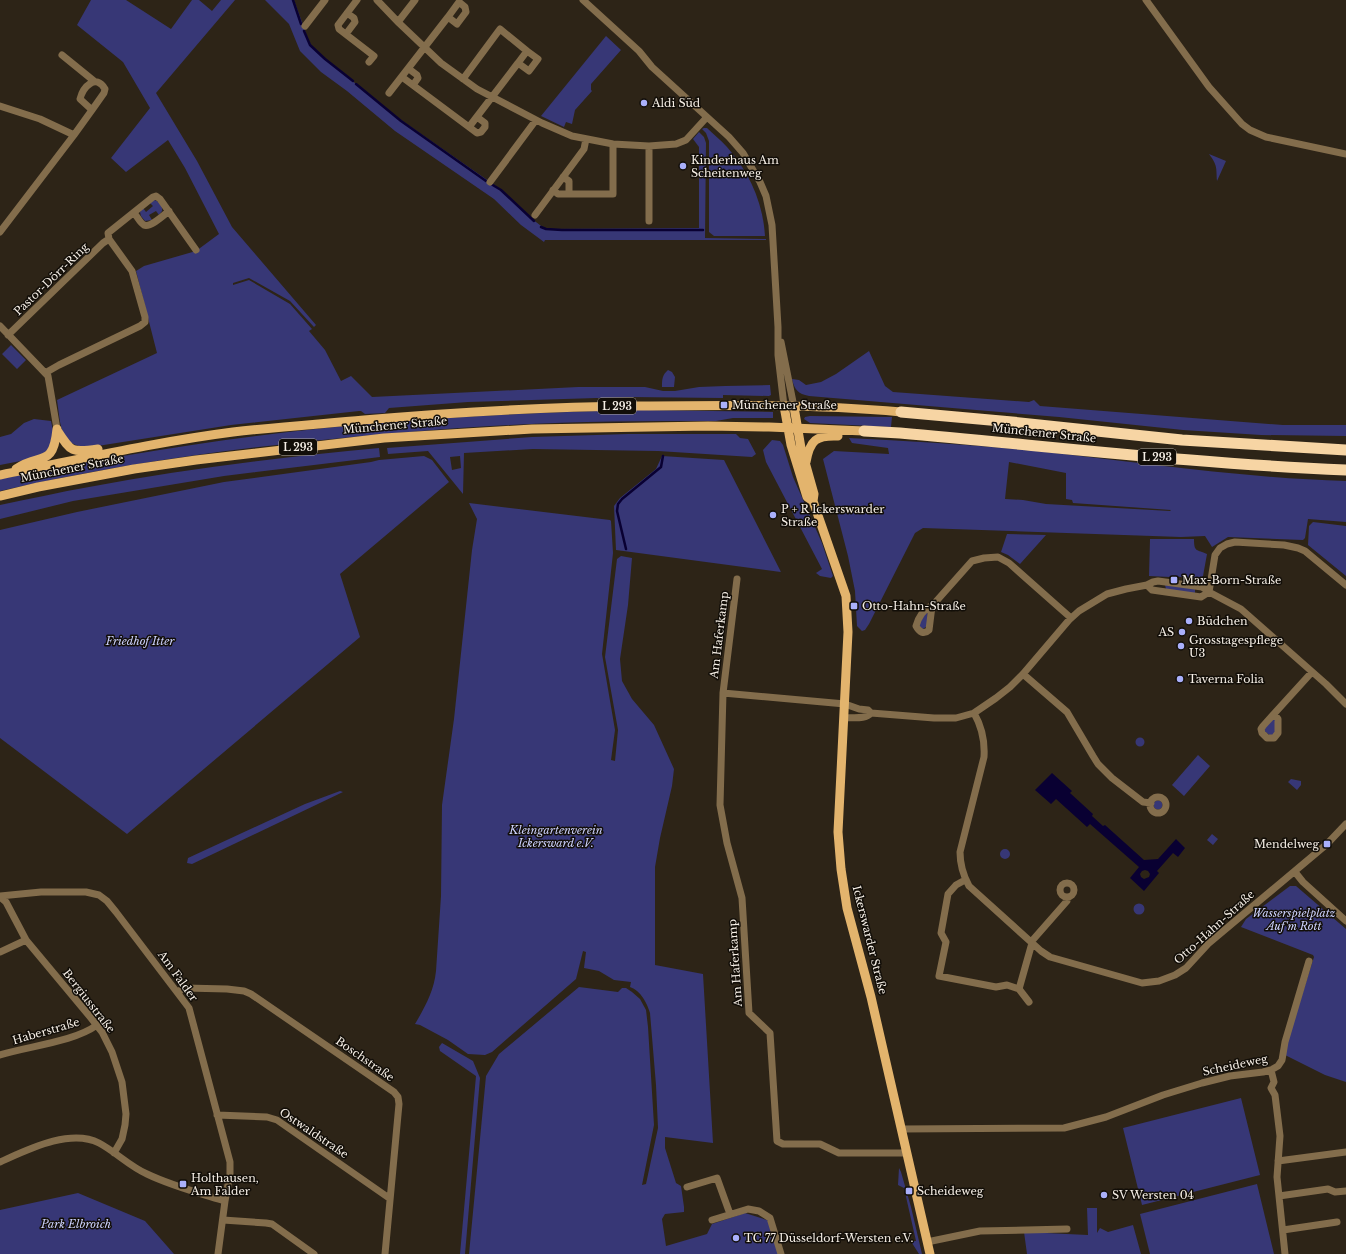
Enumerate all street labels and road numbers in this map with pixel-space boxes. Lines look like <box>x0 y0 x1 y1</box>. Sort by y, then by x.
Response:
street label: Pastor-Dörr-Ring <box>11 240 92 318</box>
road number: L 293 <box>598 398 636 414</box>
street label: Münchener Straße <box>342 413 448 437</box>
street label: Münchener Straße <box>991 421 1097 445</box>
road number: L 293 <box>279 439 317 455</box>
road number: L 293 <box>1138 449 1176 465</box>
street label: Münchener Straße <box>19 451 125 485</box>
street label: Am Haferkamp <box>707 591 731 680</box>
street label: Ickerswarder Straße <box>850 884 890 996</box>
street label: Otto-Hahn-Straße <box>1171 887 1257 967</box>
street label: Am Haferkamp <box>725 919 745 1008</box>
street label: Am Falder <box>154 947 201 1005</box>
street label: Bergiusstraße <box>60 966 118 1036</box>
street label: Haberstraße <box>11 1015 81 1047</box>
street label: Boschstraße <box>333 1034 397 1084</box>
street label: Scheideweg <box>1201 1051 1269 1079</box>
street label: Ostwaldstraße <box>277 1105 351 1161</box>

